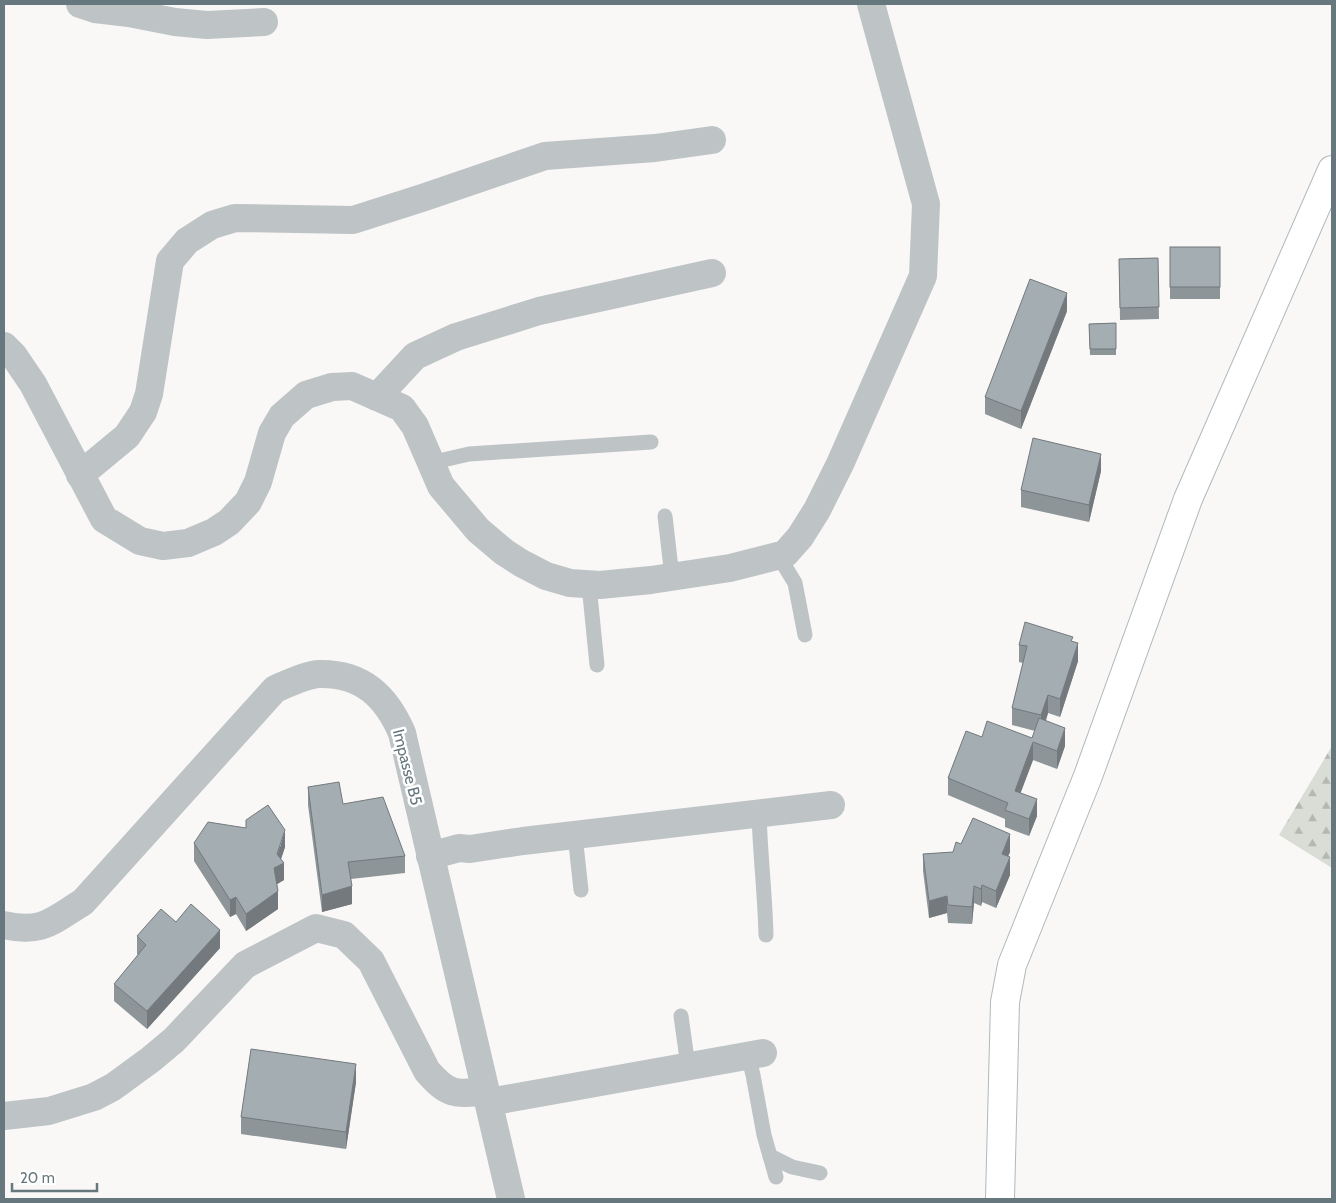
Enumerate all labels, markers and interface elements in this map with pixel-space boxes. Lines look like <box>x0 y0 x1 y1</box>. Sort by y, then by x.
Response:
street label: Impasse B5 <box>389 727 426 807</box>
scale bar <box>12 1160 98 1192</box>
text: 20 m <box>20 1169 55 1187</box>

